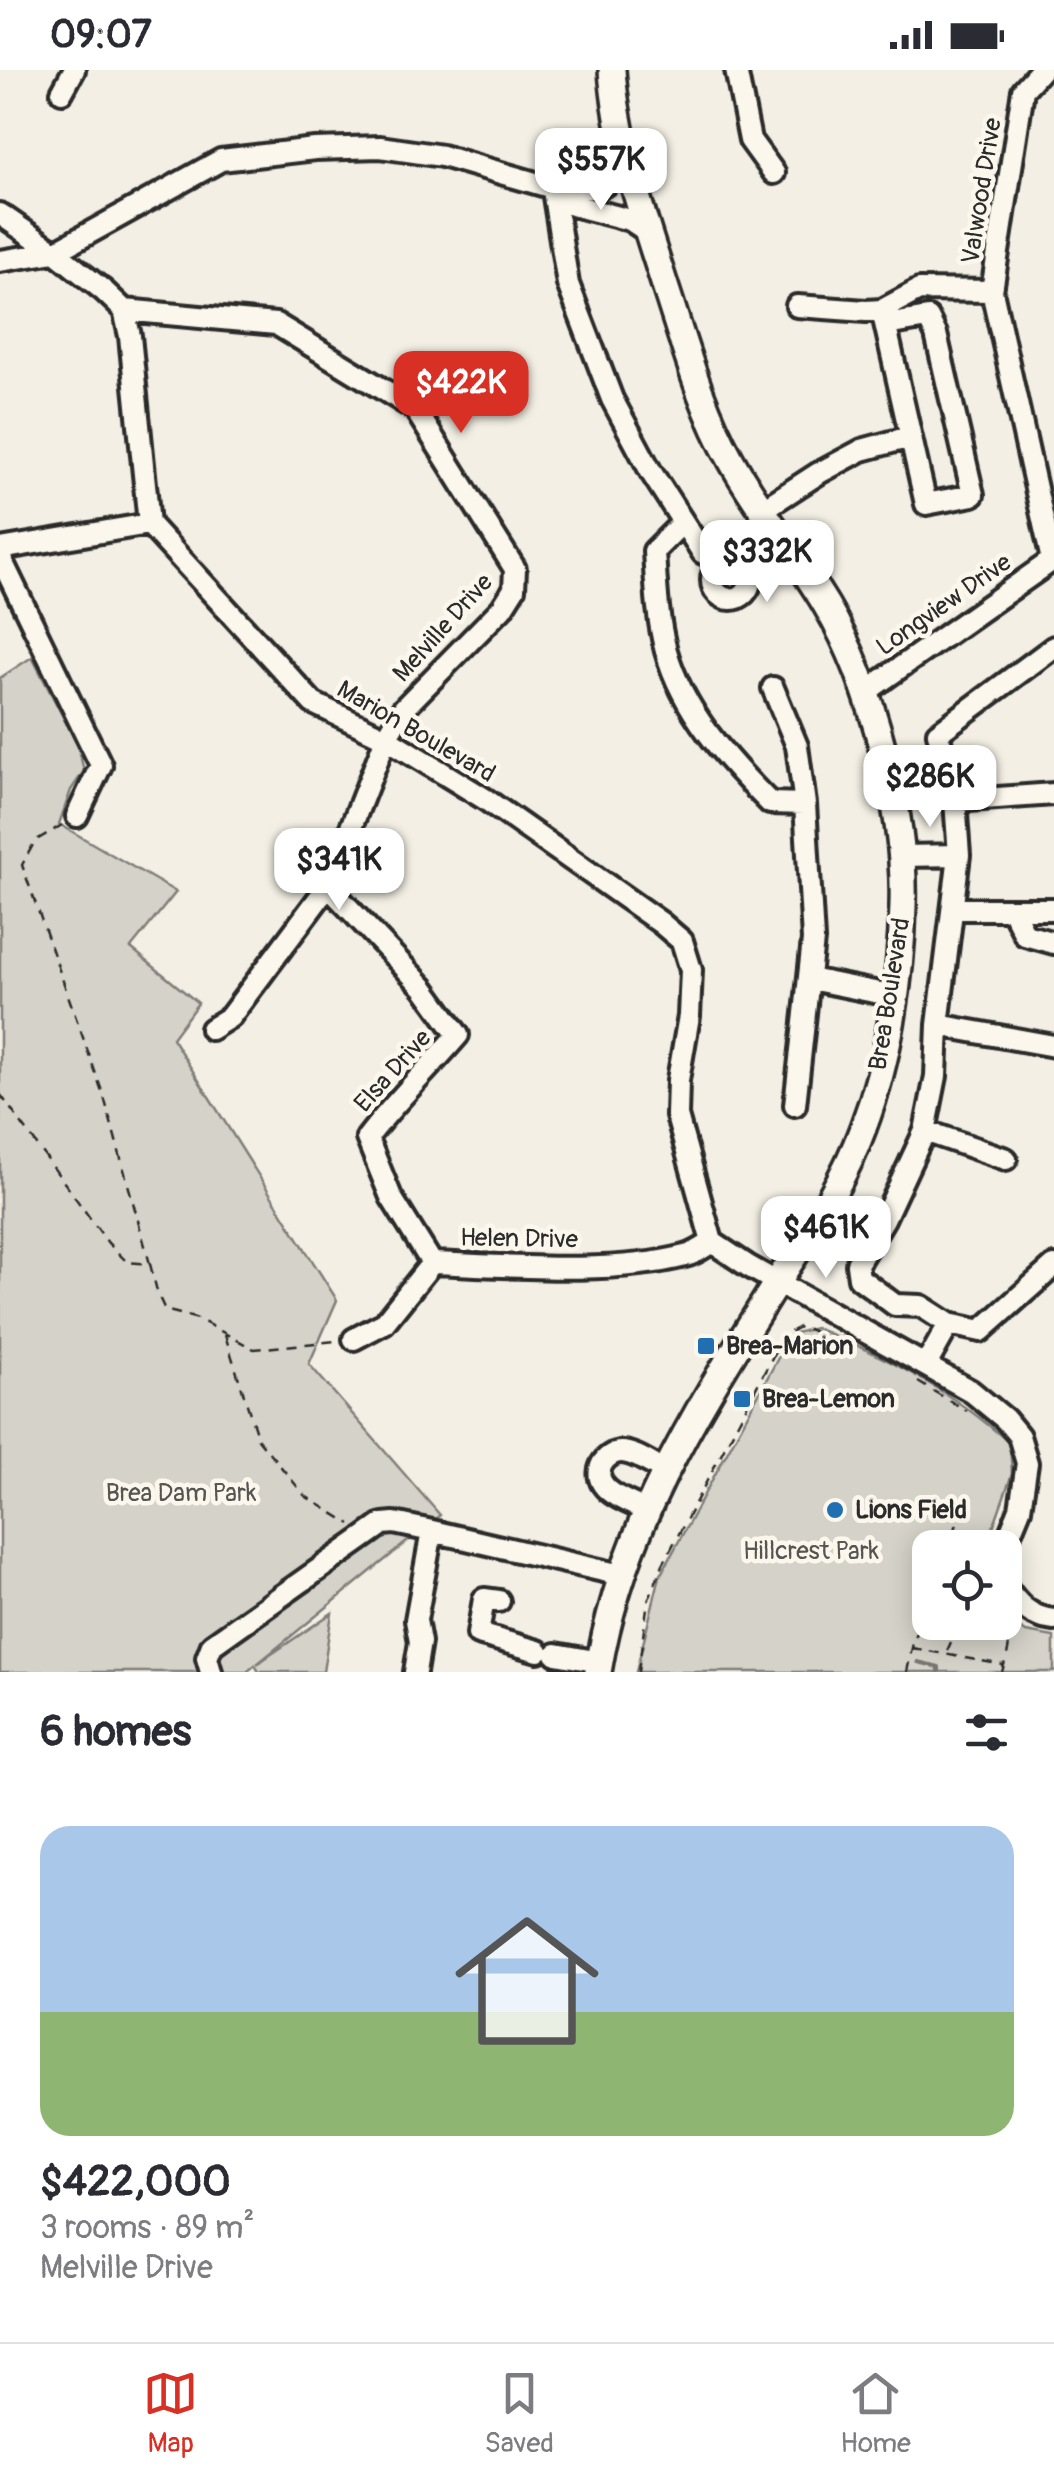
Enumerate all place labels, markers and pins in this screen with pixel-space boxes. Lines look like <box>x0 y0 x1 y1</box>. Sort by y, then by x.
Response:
pin: $557K <box>531 128 671 213</box>
pin: $422K <box>391 351 531 436</box>
pin: $332K <box>697 520 837 605</box>
pin: $286K <box>860 745 1000 830</box>
pin: $341K <box>269 828 409 913</box>
pin: $461K <box>756 1196 896 1281</box>
place label: Brea-Marion <box>726 1331 854 1362</box>
marker: Brea-Marion <box>695 1335 717 1357</box>
place label: Brea-Lemon <box>762 1384 895 1415</box>
marker: Brea-Lemon <box>731 1388 753 1410</box>
place label: Lions Field <box>855 1495 967 1526</box>
marker: Lions Field <box>824 1499 846 1521</box>

